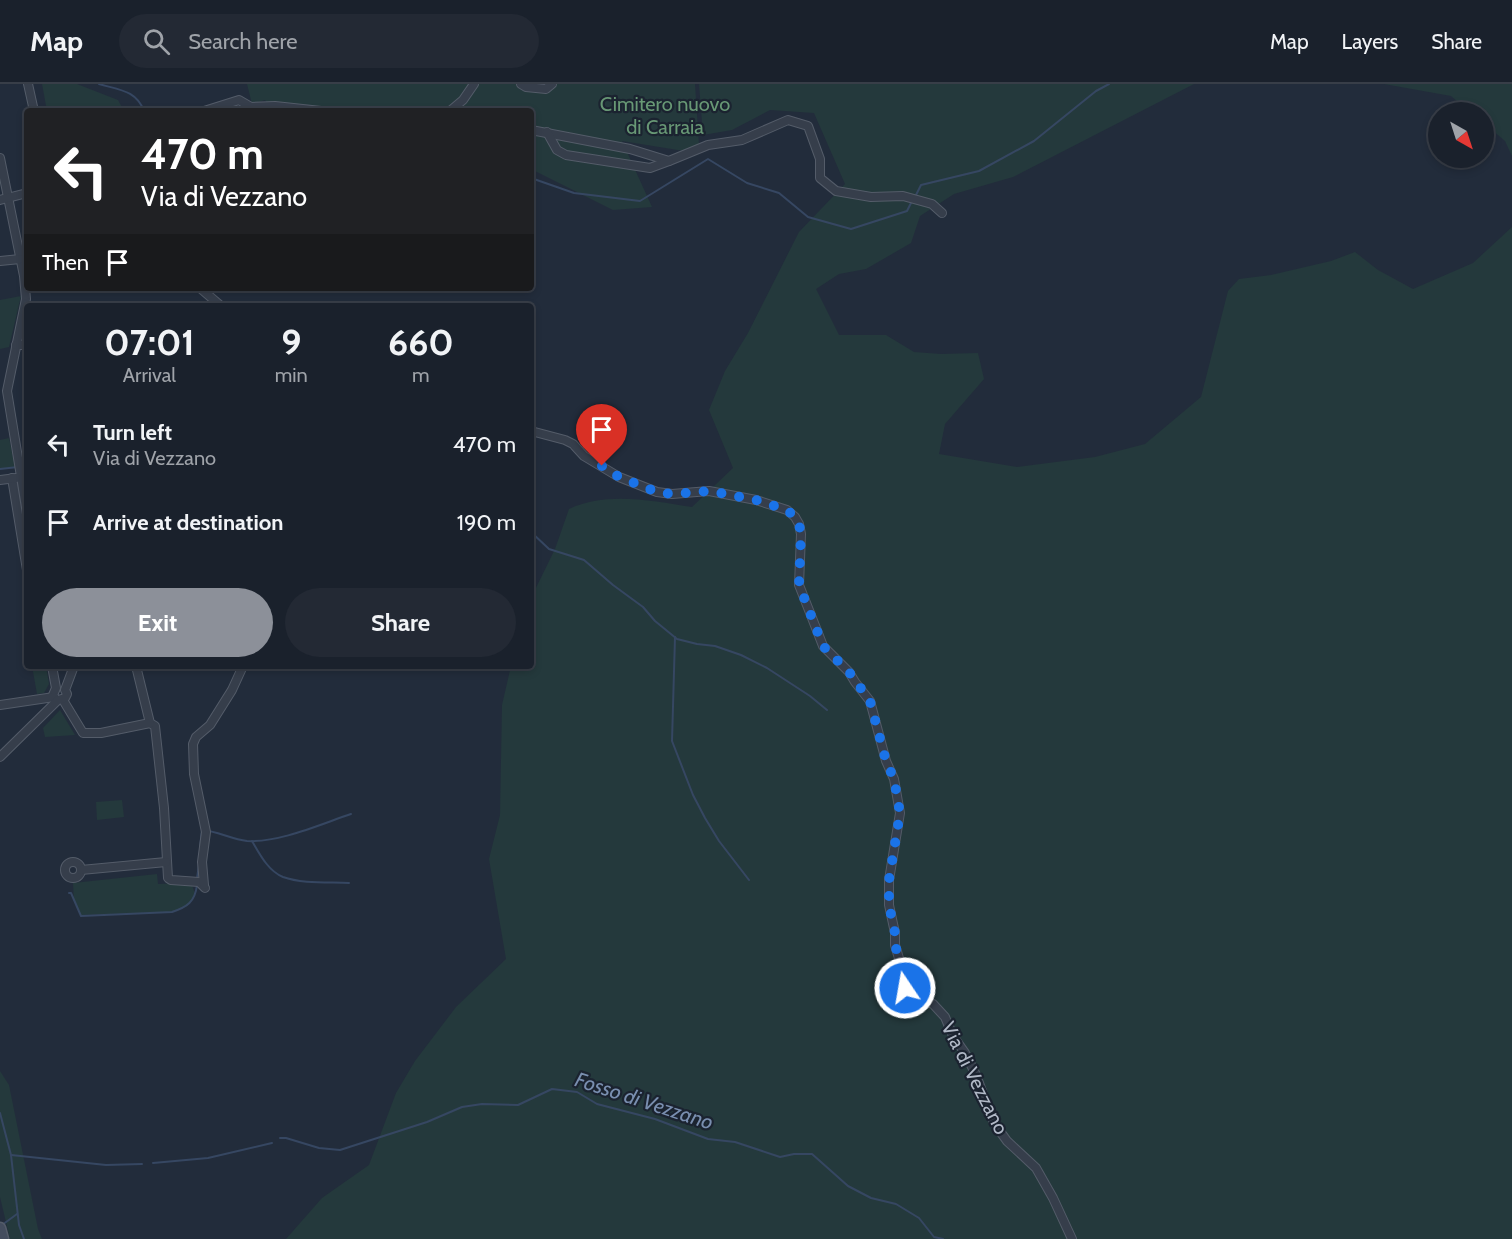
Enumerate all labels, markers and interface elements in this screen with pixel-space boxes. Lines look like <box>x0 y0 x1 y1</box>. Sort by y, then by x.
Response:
search box <box>119 14 539 68</box>
text: Map <box>30 24 83 58</box>
icon: search <box>140 25 173 58</box>
text: Search here <box>188 28 297 55</box>
text: Map <box>1270 29 1309 54</box>
text: Layers <box>1342 29 1398 54</box>
text: Share <box>1431 29 1482 54</box>
park label: Cimitero nuovo di Carraia <box>600 92 730 139</box>
north arrow <box>1428 102 1494 168</box>
map controls <box>1428 102 1494 168</box>
text: 470 m <box>141 128 264 180</box>
icon: left <box>42 132 120 210</box>
text: Via di Vezzano <box>141 180 307 213</box>
icon: arrive <box>101 246 134 279</box>
text: Then <box>42 249 89 276</box>
text: 07:01 <box>104 320 195 364</box>
text: 9 <box>281 320 301 364</box>
text: 660 <box>388 320 454 364</box>
text: Arrival <box>123 363 176 387</box>
text: min <box>275 363 308 387</box>
text: m <box>412 363 430 387</box>
pin <box>576 404 627 466</box>
icon: arrive <box>585 413 618 446</box>
text: Turn left <box>93 419 172 446</box>
icon: left <box>42 428 75 461</box>
text: 470 m <box>453 431 516 458</box>
text: Via di Vezzano <box>93 446 216 470</box>
icon: arrive <box>42 506 75 539</box>
text: Arrive at destination <box>93 509 283 536</box>
text: 190 m <box>457 509 516 536</box>
button: Exit <box>42 588 273 657</box>
button: Share <box>285 588 516 657</box>
position arrow <box>873 956 937 1020</box>
street label: Via di Vezzano <box>936 1018 1014 1138</box>
water label: Fosso di Vezzano <box>572 1066 716 1135</box>

